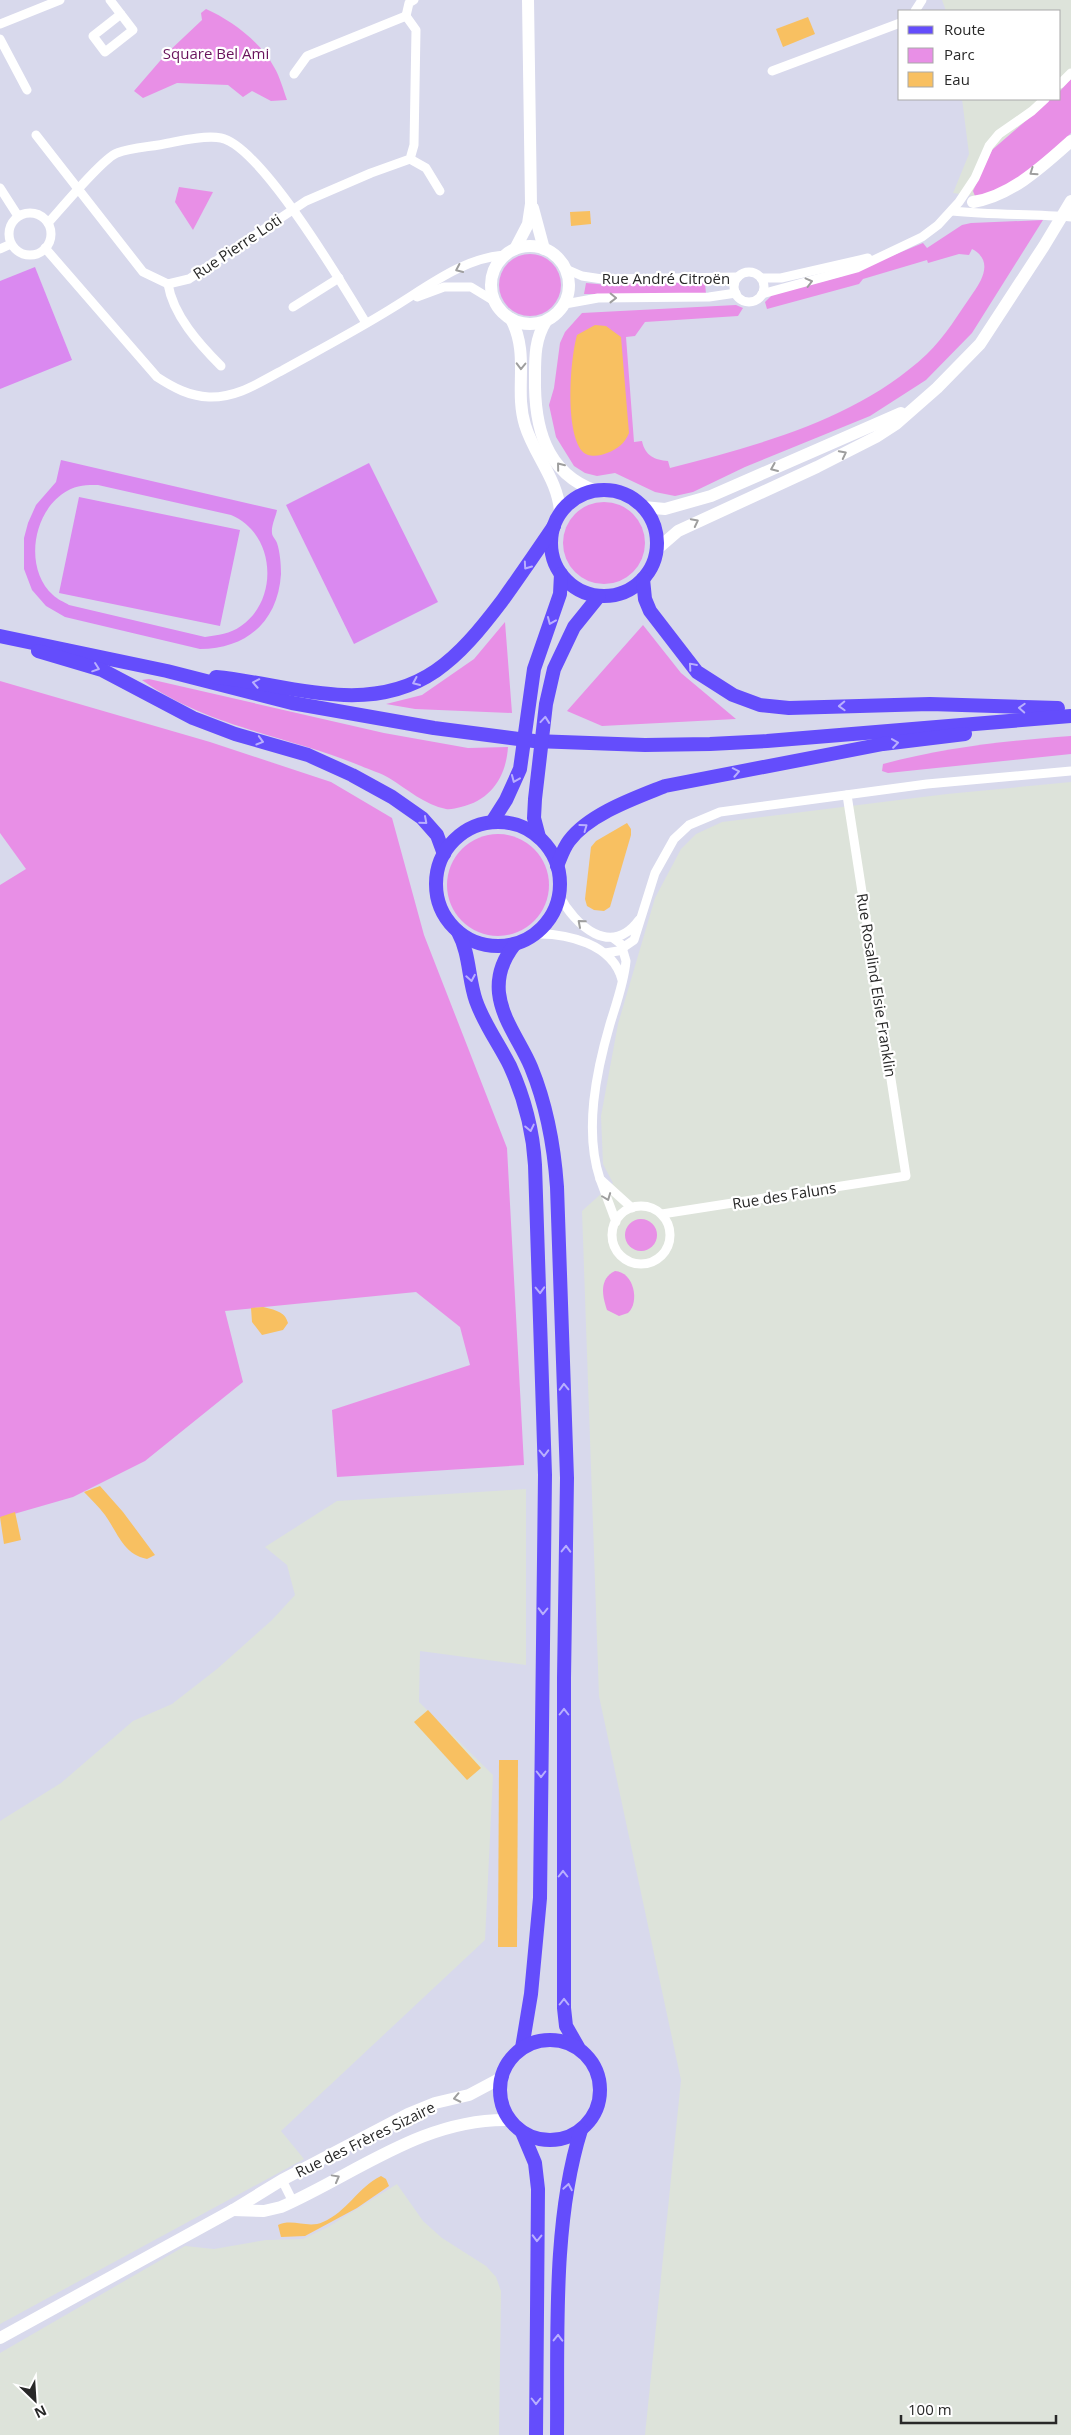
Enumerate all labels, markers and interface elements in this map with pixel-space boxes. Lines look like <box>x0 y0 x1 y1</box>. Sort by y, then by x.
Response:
legend <box>898 10 1061 100</box>
text: Route <box>944 19 985 39</box>
park label: Square Bel Ami <box>163 43 269 63</box>
text: Parc <box>944 44 975 64</box>
text: Eau <box>944 69 970 89</box>
one-way arrow <box>1030 166 1039 175</box>
street label: Rue Pierre Loti <box>189 209 285 283</box>
one-way arrow <box>455 263 464 273</box>
street label: Rue André Citroën <box>602 268 730 288</box>
one-way arrow <box>805 277 814 288</box>
one-way arrow <box>610 293 617 303</box>
one-way arrow <box>516 362 527 370</box>
one-way arrow <box>838 450 847 460</box>
one-way arrow <box>770 462 779 473</box>
one-way arrow <box>556 463 565 472</box>
one-way arrow <box>690 518 699 528</box>
one-way arrow <box>524 561 533 570</box>
one-way arrow <box>546 616 557 625</box>
one-way arrow <box>688 662 697 671</box>
one-way arrow <box>91 663 99 673</box>
one-way arrow <box>412 675 421 686</box>
one-way arrow <box>252 678 261 688</box>
one-way arrow <box>838 701 846 712</box>
one-way arrow <box>1018 702 1026 713</box>
one-way arrow <box>539 716 550 724</box>
one-way arrow <box>255 735 264 745</box>
one-way arrow <box>892 738 900 749</box>
one-way arrow <box>731 768 740 778</box>
one-way arrow <box>511 774 522 783</box>
one-way arrow <box>418 815 427 823</box>
one-way arrow <box>579 824 588 833</box>
street label: Rue Rosalind Elsie Franklin <box>853 892 901 1078</box>
one-way arrow <box>578 920 587 929</box>
one-way arrow <box>465 974 475 983</box>
one-way arrow <box>525 1124 535 1133</box>
street label: Rue des Faluns <box>731 1177 837 1213</box>
one-way arrow <box>600 1192 611 1201</box>
one-way arrow <box>535 1287 545 1295</box>
one-way arrow <box>558 1383 569 1391</box>
one-way arrow <box>539 1449 550 1457</box>
one-way arrow <box>560 1545 571 1553</box>
one-way arrow <box>538 1608 548 1615</box>
one-way arrow <box>559 1707 569 1715</box>
one-way arrow <box>536 1770 546 1778</box>
one-way arrow <box>558 1870 568 1878</box>
one-way arrow <box>558 1998 569 2006</box>
one-way arrow <box>453 2092 461 2103</box>
street label: Rue des Frères Sizaire <box>292 2096 438 2182</box>
one-way arrow <box>331 2174 340 2184</box>
one-way arrow <box>562 2183 572 2191</box>
one-way arrow <box>532 2234 542 2242</box>
one-way arrow <box>553 2334 563 2342</box>
north arrow <box>10 2375 60 2425</box>
scale bar <box>901 2392 1056 2424</box>
one-way arrow <box>531 2397 541 2405</box>
text: 100 m <box>908 2399 952 2419</box>
text: N <box>32 2401 50 2423</box>

